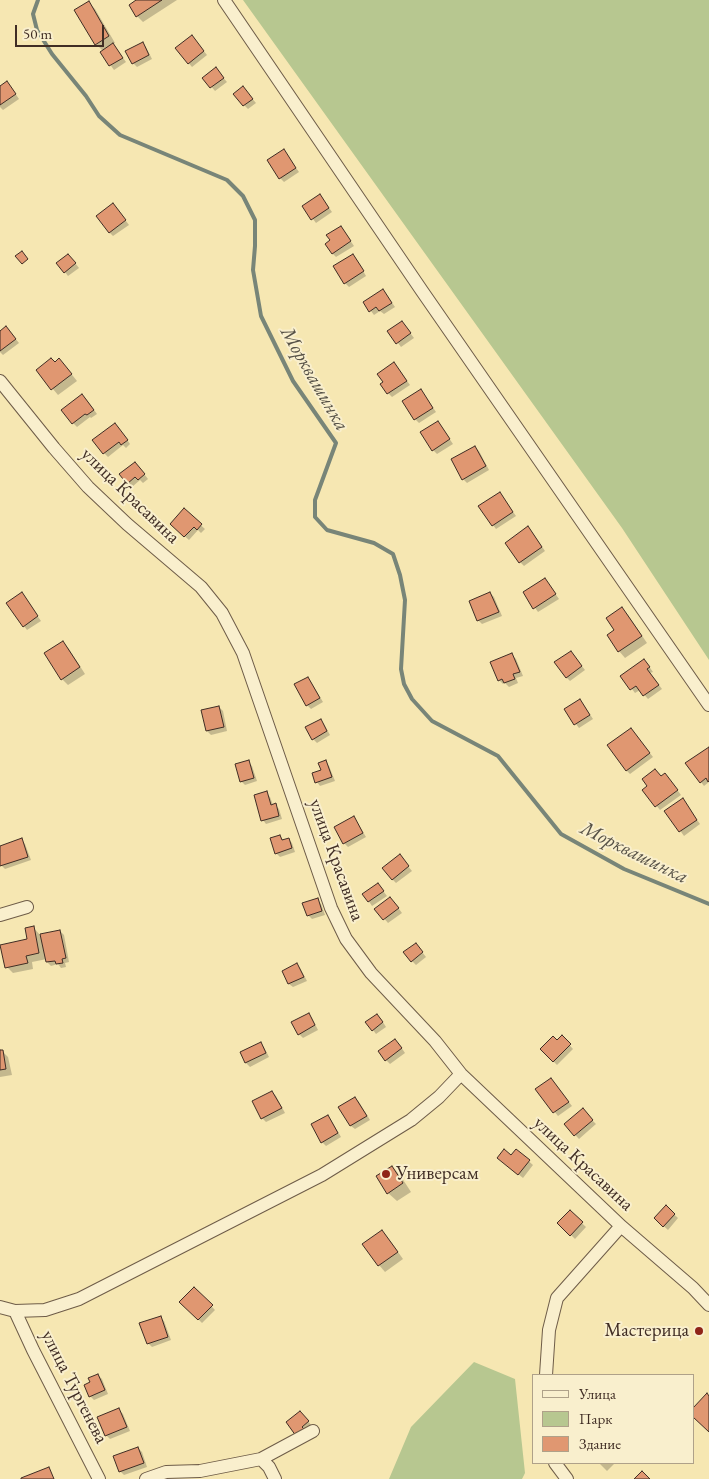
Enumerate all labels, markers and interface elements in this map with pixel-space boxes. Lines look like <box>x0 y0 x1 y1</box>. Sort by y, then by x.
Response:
scale bar <box>18 15 106 47</box>
text: 50 m <box>23 24 52 43</box>
water label: Морквашинка <box>274 323 354 435</box>
street label: улица Красавина <box>76 443 184 549</box>
street label: улица Красавина <box>303 796 369 924</box>
water label: Морквашинка <box>576 817 692 889</box>
street label: улица Красавина <box>528 1112 638 1216</box>
place label: Универсам <box>396 1163 479 1185</box>
marker: Универсам <box>380 1168 392 1180</box>
place label: Мастерица <box>605 1320 689 1342</box>
marker: Мастерица <box>693 1325 705 1337</box>
street label: улица Тургенева <box>36 1326 112 1448</box>
legend <box>532 1374 694 1464</box>
text: Улица <box>579 1384 616 1403</box>
text: Парк <box>579 1409 612 1428</box>
text: Здание <box>579 1434 621 1453</box>

